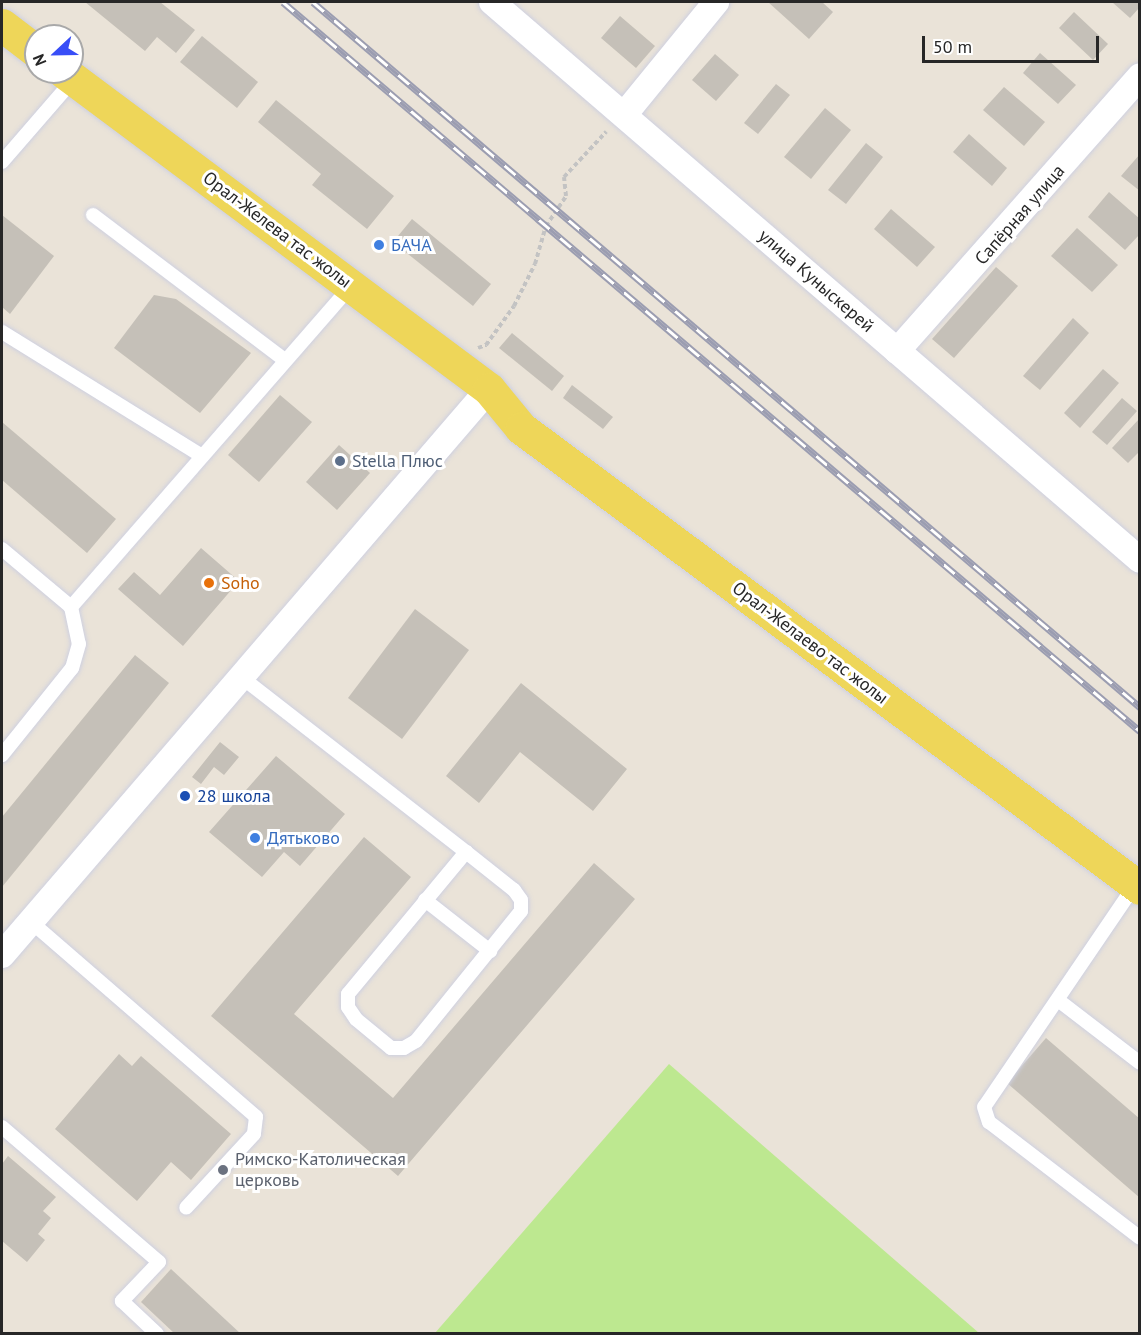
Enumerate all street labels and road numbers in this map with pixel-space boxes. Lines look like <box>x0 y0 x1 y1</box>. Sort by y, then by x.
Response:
street label: Сапёрная улица <box>971 161 1069 269</box>
street label: Орал-Желева тас жолы <box>198 167 356 293</box>
street label: улица Куныскерей <box>754 225 878 337</box>
street label: Орал-Желаево тас жолы <box>728 577 892 709</box>

